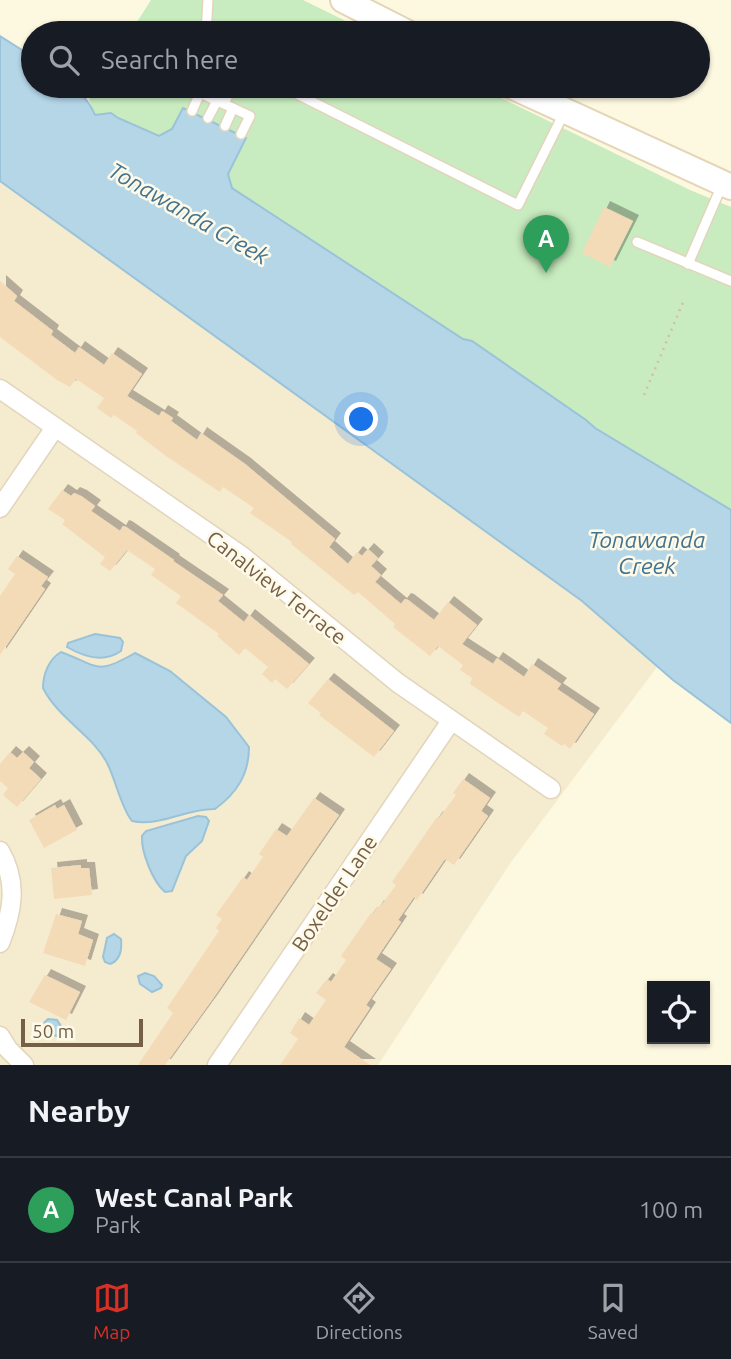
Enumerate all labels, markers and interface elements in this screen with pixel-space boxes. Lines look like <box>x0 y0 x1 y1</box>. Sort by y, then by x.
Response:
search box <box>21 21 710 98</box>
icon: search <box>45 41 83 79</box>
text: Search here <box>101 45 238 74</box>
water label: Tonawanda Creek <box>105 157 274 269</box>
pin: A <box>523 215 569 273</box>
your location <box>344 402 378 436</box>
street label: Canalview Terrace <box>203 525 351 649</box>
water label: Tonawanda Creek <box>588 527 706 578</box>
street label: Boxelder Lane <box>286 830 382 956</box>
map controls <box>647 981 710 1044</box>
button: locate <box>647 981 710 1044</box>
scale bar <box>21 1016 144 1048</box>
text: 50 m <box>32 1020 74 1042</box>
text: Nearby <box>28 1094 130 1128</box>
text: West Canal Park <box>95 1183 293 1212</box>
text: A <box>43 1197 59 1222</box>
text: 100 m <box>639 1197 703 1222</box>
text: Park <box>95 1212 141 1237</box>
tab: Map <box>93 1279 131 1343</box>
tab: Directions <box>316 1279 403 1343</box>
tab: Saved <box>588 1279 638 1343</box>

